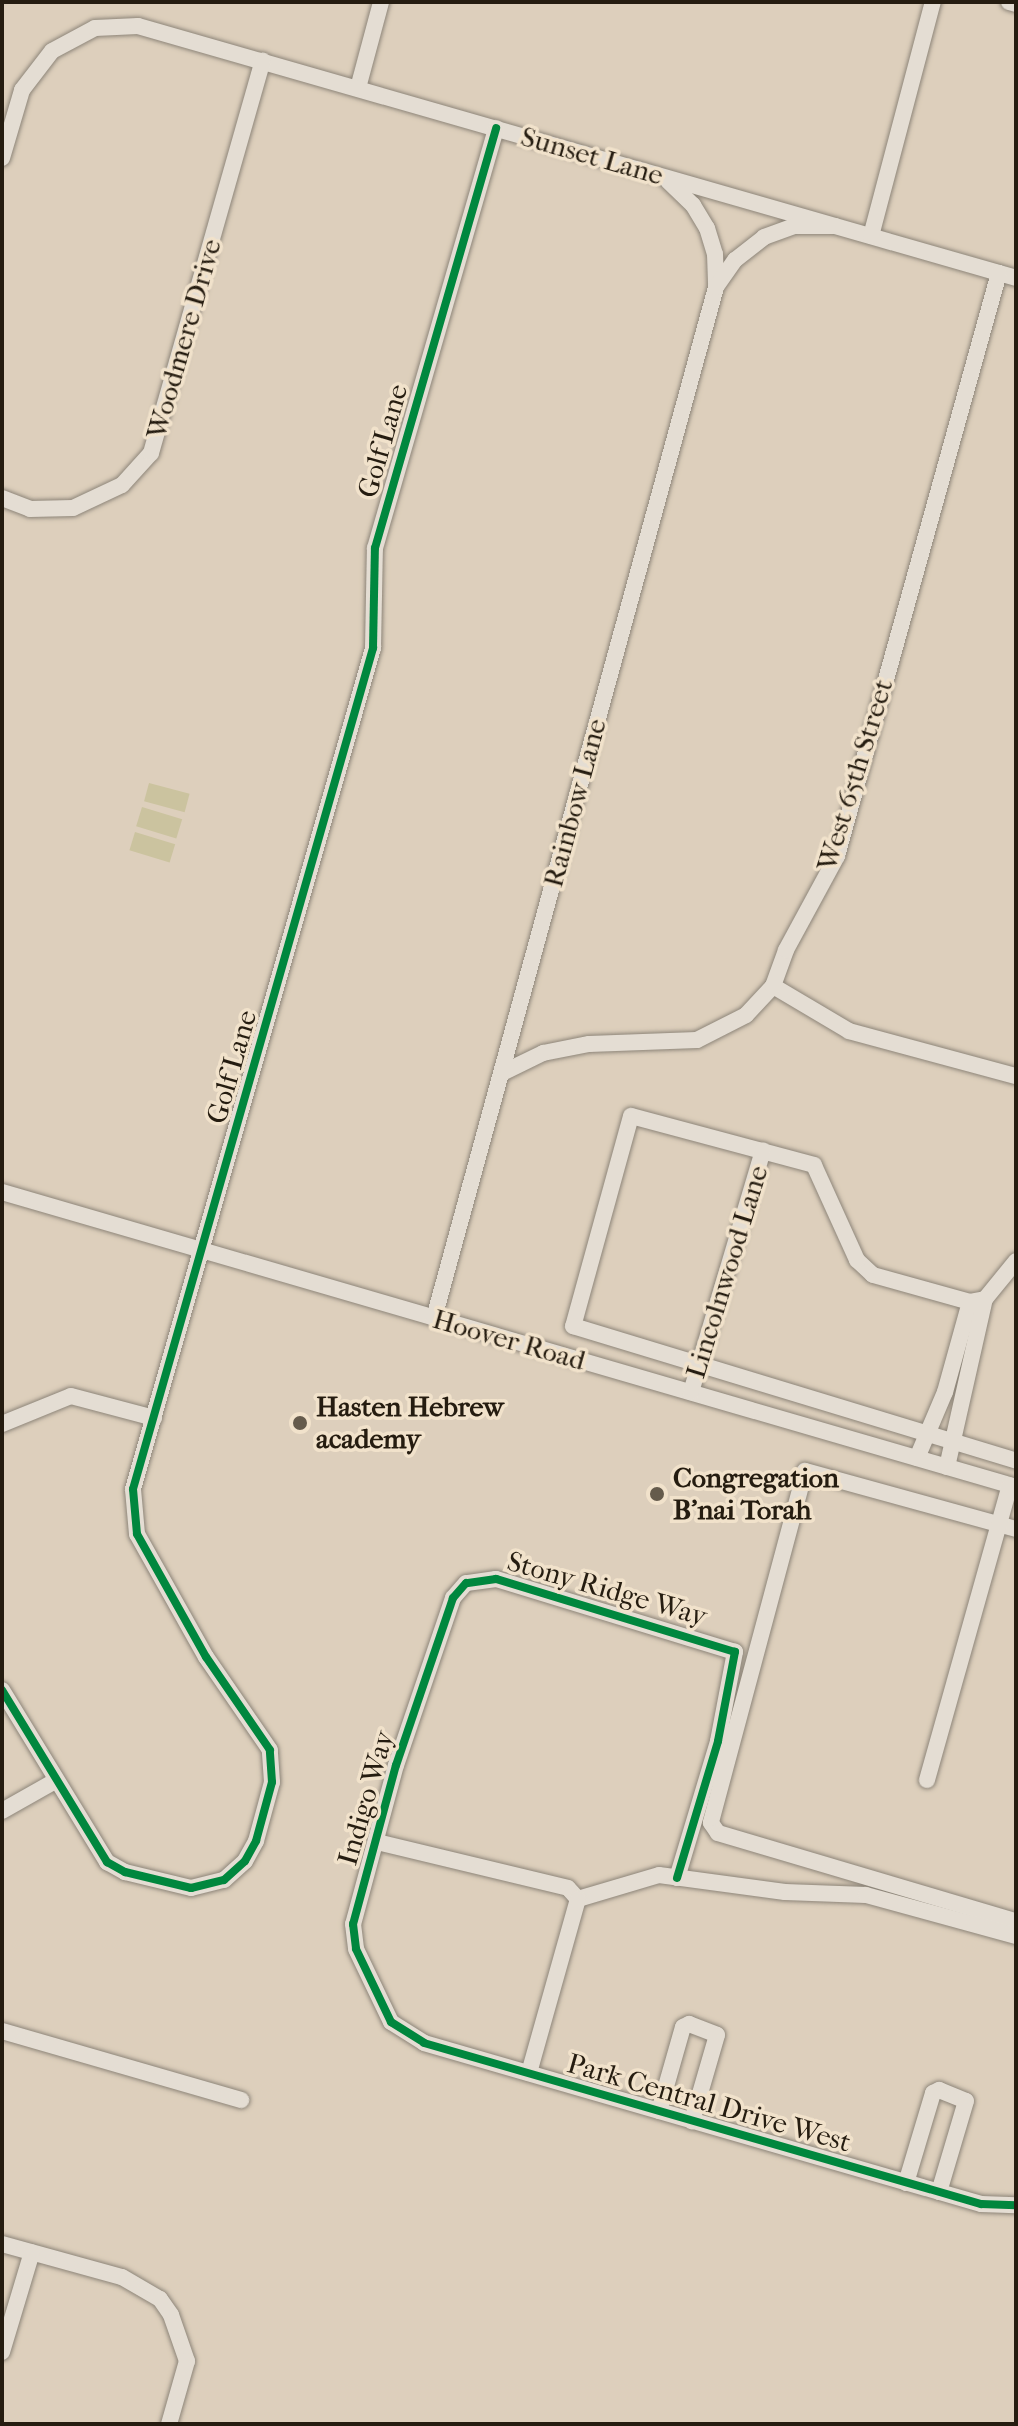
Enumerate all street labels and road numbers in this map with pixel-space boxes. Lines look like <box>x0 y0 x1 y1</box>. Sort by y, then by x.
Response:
street label: Sunset Lane <box>517 120 667 192</box>
street label: Woodmere Drive <box>139 235 229 443</box>
street label: Golf Lane <box>351 380 415 502</box>
street label: West 65th Street <box>810 675 900 875</box>
street label: Rainbow Lane <box>536 715 614 891</box>
street label: Golf Lane <box>200 1006 264 1128</box>
street label: Lincolnwood Lane <box>679 1162 775 1382</box>
street label: Hoover Road <box>429 1302 589 1378</box>
street label: Stony Ridge Way <box>503 1544 711 1634</box>
street label: Indigo Way <box>331 1727 401 1869</box>
street label: Park Central Drive West <box>563 2046 855 2160</box>

